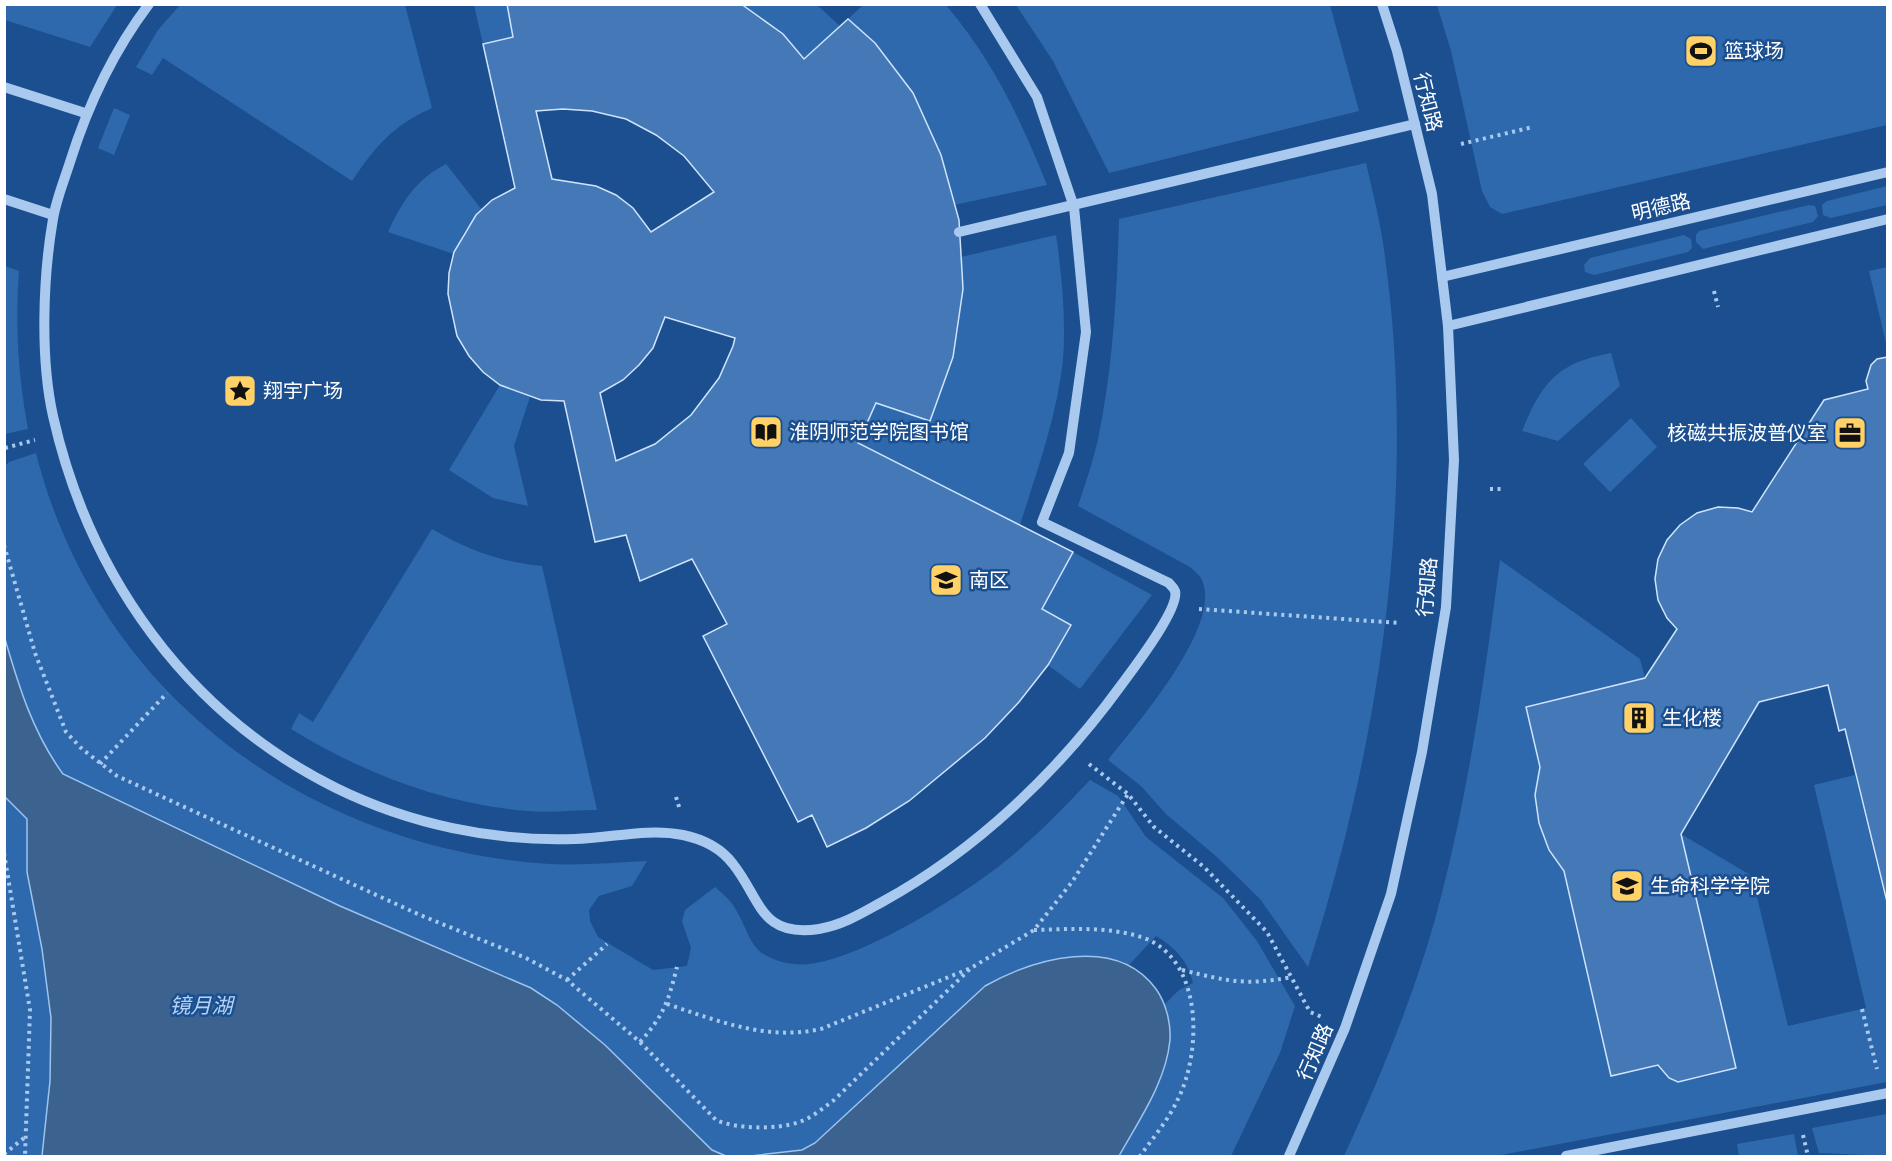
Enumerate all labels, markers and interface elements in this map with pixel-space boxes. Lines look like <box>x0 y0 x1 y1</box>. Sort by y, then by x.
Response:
sports icon: 篮球场 <box>1683 33 1719 69</box>
place label: 篮球场 <box>1724 38 1784 64</box>
street label: 行知路 <box>1408 70 1448 134</box>
street label: 明德路 <box>1629 188 1693 226</box>
place icon: 翔宇广场 <box>222 373 258 409</box>
place label: 翔宇广场 <box>263 378 343 404</box>
library icon: 淮阴师范学院图书馆 <box>748 414 784 450</box>
office icon: 核磁共振波普仪室 <box>1832 415 1868 451</box>
place label: 淮阴师范学院图书馆 <box>789 419 969 445</box>
place label: 核磁共振波普仪室 <box>1667 420 1827 446</box>
street label: 行知路 <box>1411 556 1443 618</box>
school or university icon: 南区 <box>928 562 964 598</box>
place label: 南区 <box>969 567 1009 593</box>
building icon: 生化楼 <box>1621 700 1657 736</box>
place label: 生化楼 <box>1662 705 1722 731</box>
school or university icon: 生命科学学院 <box>1609 868 1645 904</box>
place label: 生命科学学院 <box>1650 873 1770 899</box>
water label: 镜月湖 <box>170 992 235 1019</box>
street label: 行知路 <box>1291 1019 1339 1085</box>

